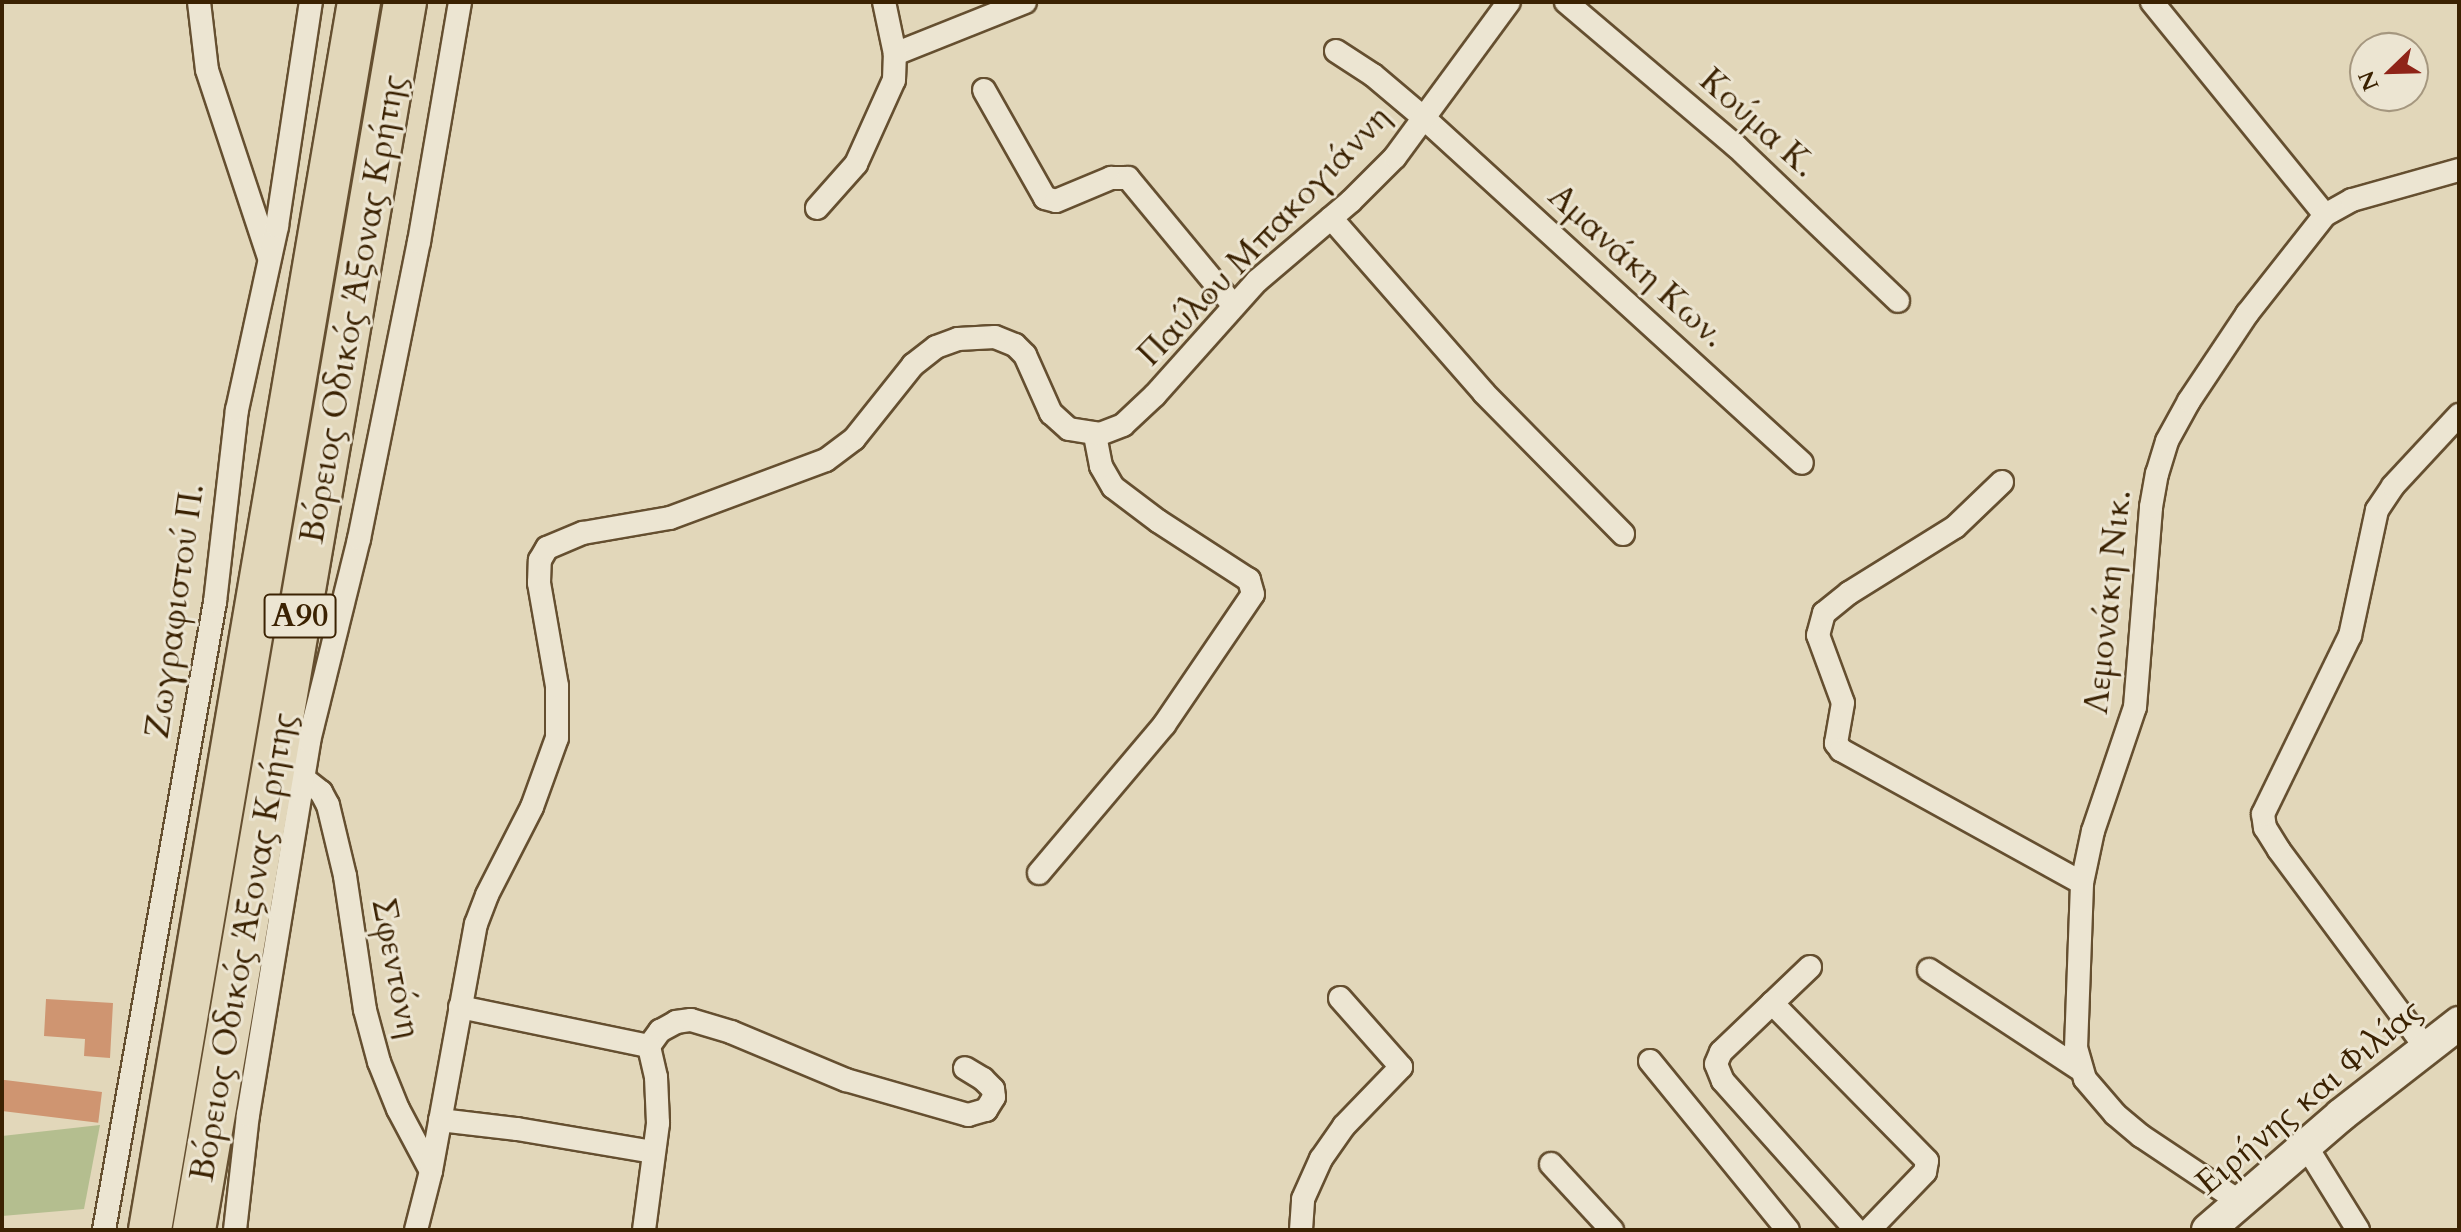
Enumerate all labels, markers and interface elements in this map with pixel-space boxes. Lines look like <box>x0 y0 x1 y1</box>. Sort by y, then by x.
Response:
north arrow <box>2349 32 2429 112</box>
street label: Κούμα Κ. <box>1691 60 1825 186</box>
text: N <box>2351 66 2386 95</box>
street label: Βόρειος Οδικός Άξονας Κρήτης <box>292 72 414 546</box>
street label: Παύλου Μπακογιάννη <box>1129 97 1399 375</box>
street label: Αμανάκη Κων. <box>1540 176 1734 356</box>
street label: Ζωγραφιστού Π. <box>137 481 213 741</box>
street label: Λεμονάκη Νικ. <box>2076 488 2140 716</box>
road number: Α90 <box>262 588 338 644</box>
street label: Βόρειος Οδικός Άξονας Κρήτης <box>182 710 304 1184</box>
street label: Σφεντόνη <box>362 895 430 1041</box>
street label: Ειρήνης και Φιλίας <box>2188 991 2430 1203</box>

